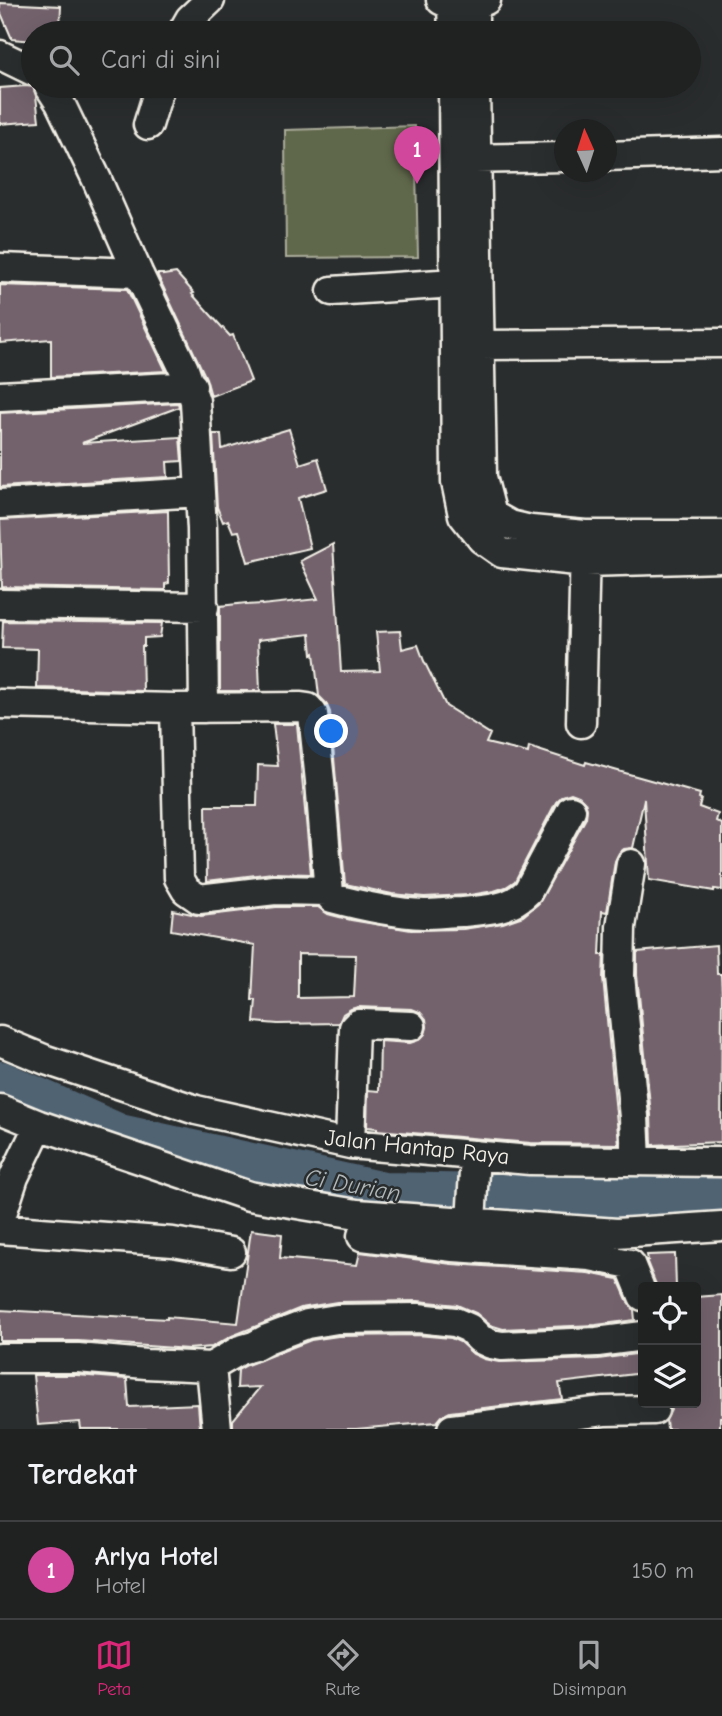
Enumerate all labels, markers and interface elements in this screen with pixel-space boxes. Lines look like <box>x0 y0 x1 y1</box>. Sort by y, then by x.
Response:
search box <box>21 21 701 98</box>
icon: search <box>45 41 83 79</box>
text: Cari di sini <box>101 45 221 75</box>
north arrow <box>554 119 617 182</box>
pin: 1 <box>394 126 440 184</box>
your location <box>314 714 348 748</box>
street label: Jalan Hantap Raya <box>323 1124 511 1170</box>
water label: Ci Durian <box>303 1163 403 1207</box>
map controls <box>638 1282 701 1408</box>
button: locate <box>638 1282 701 1345</box>
button: layers <box>638 1345 701 1408</box>
text: Terdekat <box>28 1457 137 1492</box>
text: Arlya Hotel <box>95 1542 219 1572</box>
text: 1 <box>46 1557 56 1584</box>
text: 150 m <box>632 1557 694 1584</box>
text: Hotel <box>95 1572 146 1599</box>
tab: Peta <box>95 1636 133 1700</box>
tab: Rute <box>324 1636 362 1700</box>
tab: Disimpan <box>552 1636 627 1700</box>

